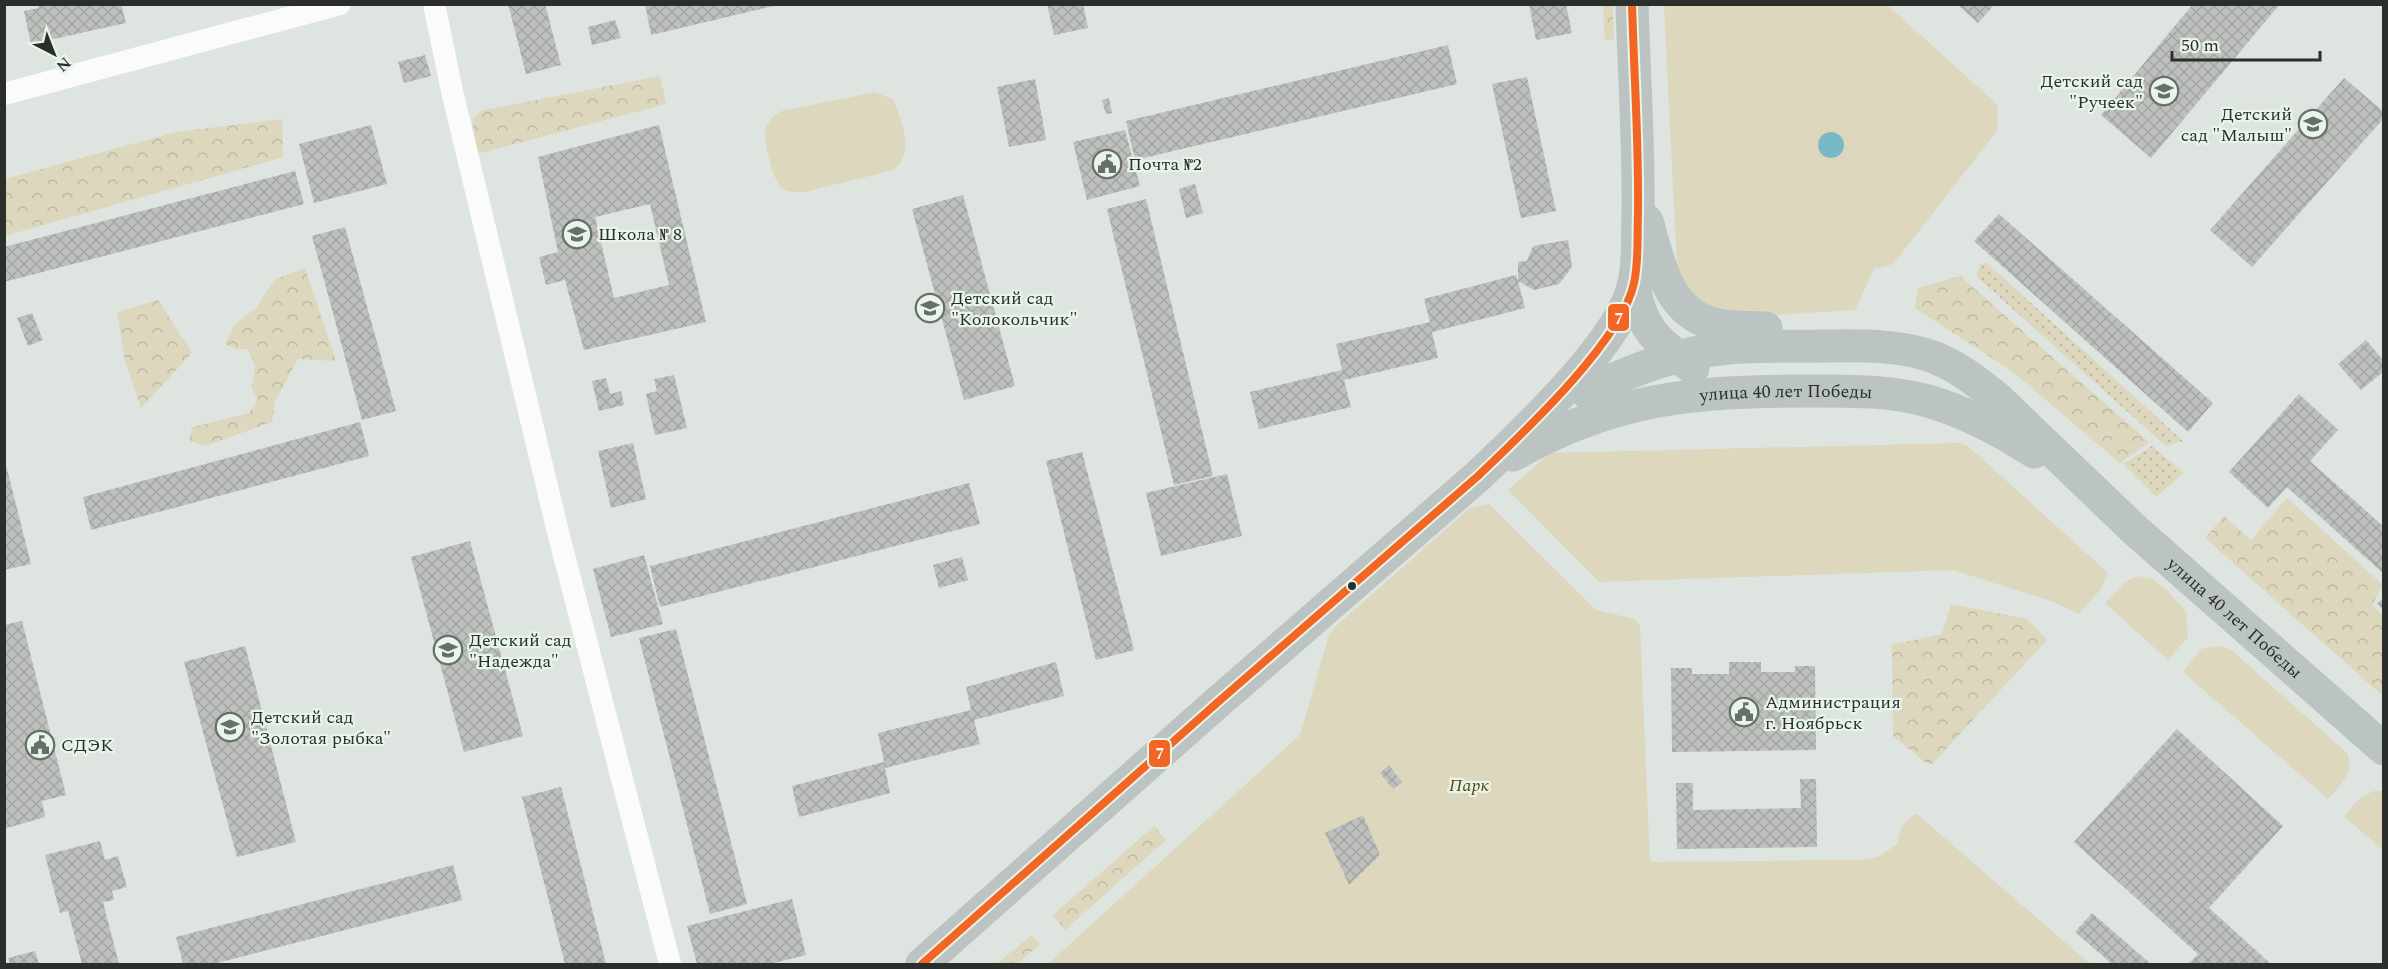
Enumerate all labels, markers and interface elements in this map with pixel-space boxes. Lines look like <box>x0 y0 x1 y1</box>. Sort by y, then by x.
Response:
north arrow <box>24 24 84 84</box>
scale bar <box>2172 24 2320 62</box>
text: 50 m <box>2181 32 2219 59</box>
text: N <box>50 51 76 78</box>
place label: Детский сад "Ручеек" <box>2040 68 2143 116</box>
school or university icon: Детский сад "Ручеек" <box>2148 75 2180 107</box>
place label: Детский сад "Малыш" <box>2181 101 2292 149</box>
school or university icon: Детский сад "Малыш" <box>2297 108 2329 140</box>
public building icon: Почта №2 <box>1091 148 1123 180</box>
place label: Почта №2 <box>1128 151 1202 178</box>
school or university icon: Школа № 8 <box>561 218 593 250</box>
place label: Школа № 8 <box>598 221 682 248</box>
place label: Детский сад "Колокольчик" <box>951 285 1078 333</box>
school or university icon: Детский сад "Колокольчик" <box>914 292 946 324</box>
line badge: 7 <box>1607 303 1630 332</box>
text: 7 <box>1615 307 1624 331</box>
street label: улица 40 лет Победы <box>1697 378 1873 409</box>
street label: улица 40 лет Победы <box>2160 550 2308 685</box>
unlabelled marker <box>1346 580 1358 592</box>
place label: Детский сад "Надежда" <box>469 627 572 675</box>
school or university icon: Детский сад "Надежда" <box>432 634 464 666</box>
place label: Администрация г. Ноябрьск <box>1765 689 1901 737</box>
public building icon: Администрация г. Ноябрьск <box>1728 696 1760 728</box>
place label: Детский сад "Золотая рыбка" <box>251 704 391 752</box>
school or university icon: Детский сад "Золотая рыбка" <box>214 711 246 743</box>
public building icon: СДЭК <box>24 729 56 761</box>
place label: СДЭК <box>61 732 113 759</box>
line badge: 7 <box>1148 739 1171 768</box>
text: 7 <box>1156 742 1165 766</box>
park label: Парк <box>1449 772 1490 799</box>

